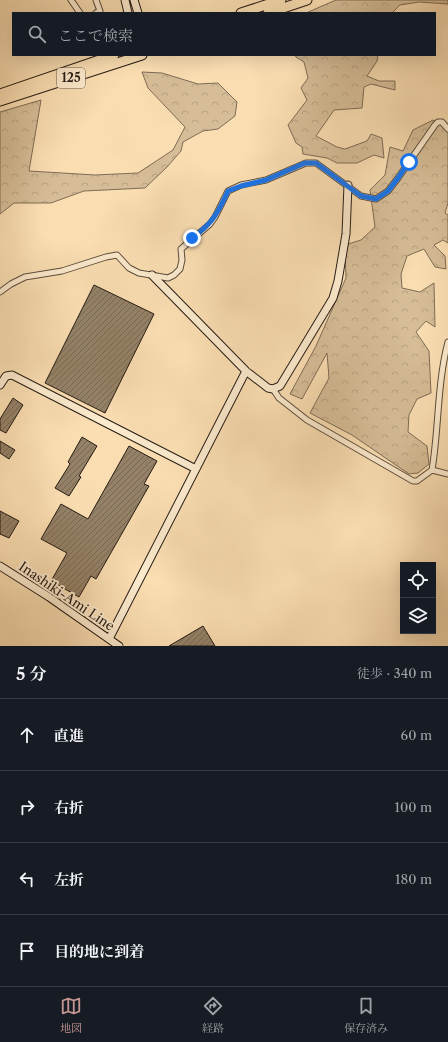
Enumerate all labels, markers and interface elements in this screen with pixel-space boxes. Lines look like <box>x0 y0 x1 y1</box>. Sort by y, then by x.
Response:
search box <box>12 12 436 56</box>
icon: search <box>26 23 48 45</box>
text: ここで検索 <box>58 26 133 45</box>
road number: 125 <box>57 68 85 88</box>
route start <box>400 153 418 171</box>
route end <box>183 229 201 247</box>
street label: Inashiki-Ami Line <box>16 558 118 634</box>
map controls <box>400 562 436 634</box>
button: locate <box>400 562 436 598</box>
button: layers <box>400 598 436 634</box>
text: 5 分 <box>16 664 47 684</box>
text: 徒歩 · 340 m <box>357 665 432 681</box>
icon: ahead <box>16 724 38 746</box>
text: 直進 <box>54 726 84 745</box>
text: 60 m <box>401 727 432 743</box>
icon: right <box>16 796 38 818</box>
text: 右折 <box>54 798 84 817</box>
text: 100 m <box>394 799 432 815</box>
icon: left <box>16 868 38 890</box>
text: 左折 <box>54 870 84 889</box>
text: 180 m <box>395 871 432 887</box>
icon: arrive <box>16 940 38 962</box>
text: 目的地に到着 <box>54 942 144 961</box>
tab: 地図 <box>60 995 82 1035</box>
tab: 経路 <box>202 995 224 1035</box>
tab: 保存済み <box>344 995 388 1035</box>

